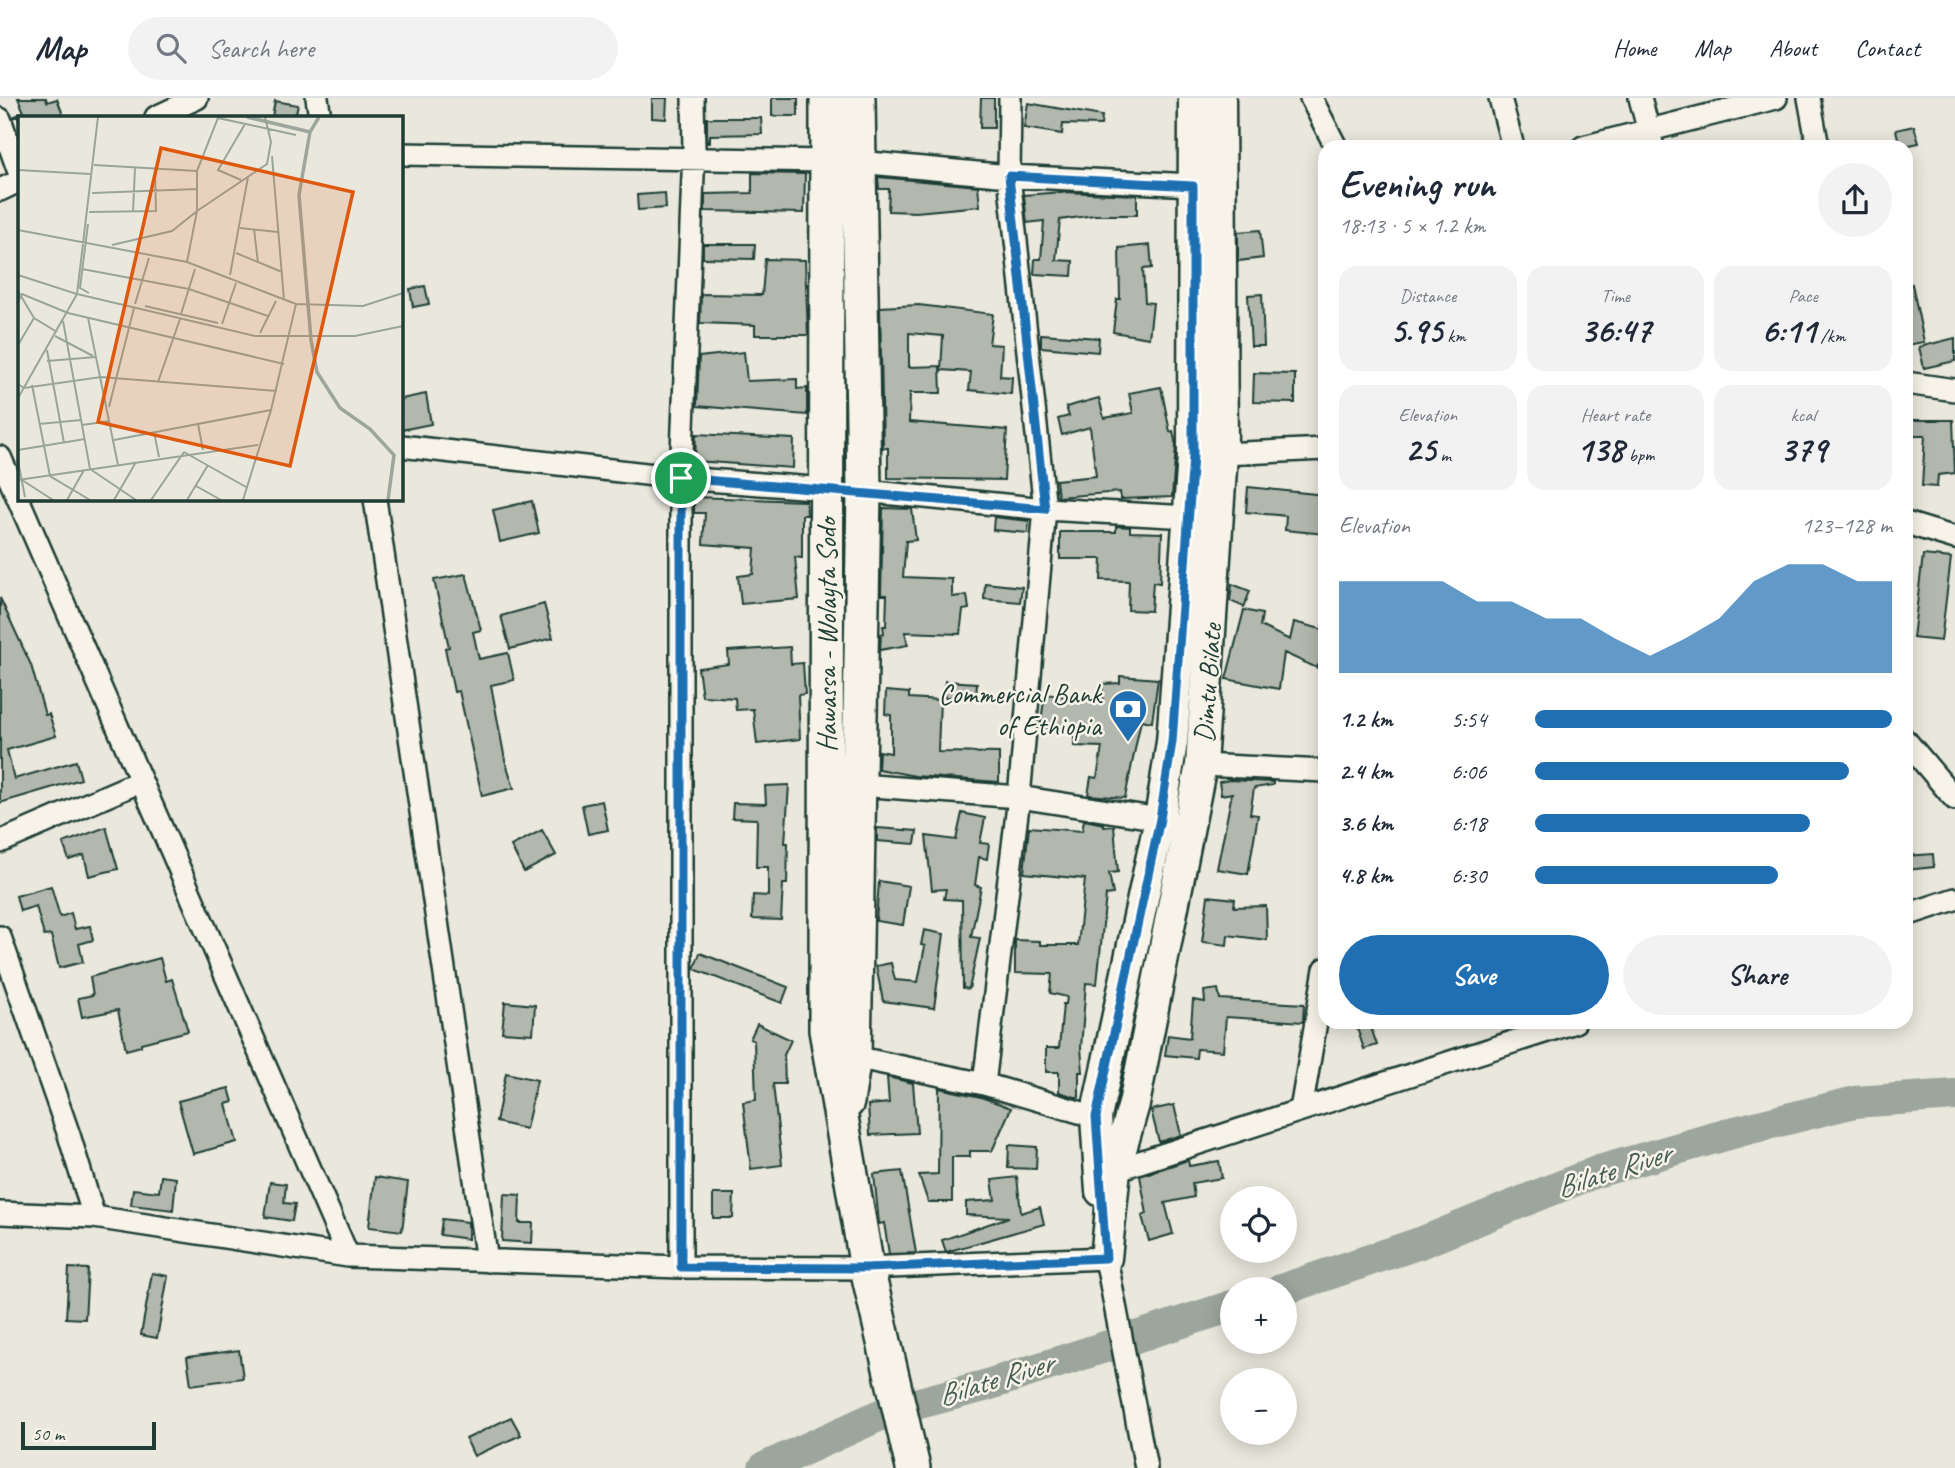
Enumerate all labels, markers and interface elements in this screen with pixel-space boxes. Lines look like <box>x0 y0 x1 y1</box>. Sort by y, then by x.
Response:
search box <box>128 17 618 80</box>
text: Map <box>35 27 86 69</box>
icon: search <box>152 29 190 67</box>
text: Search here <box>208 32 314 65</box>
text: Home <box>1613 33 1656 63</box>
text: Map <box>1694 33 1731 63</box>
text: About <box>1769 33 1817 63</box>
text: Contact <box>1855 33 1920 63</box>
inset map <box>18 116 402 500</box>
text: Evening run <box>1339 161 1495 208</box>
button: share <box>1818 163 1892 237</box>
text: 18:13 · 5 × 1.2 km <box>1339 211 1485 240</box>
text: Distance <box>1399 284 1456 308</box>
text: Time <box>1601 284 1630 308</box>
text: Pace <box>1789 284 1818 308</box>
text: 5.95 <box>1390 308 1443 353</box>
text: 36:47 <box>1580 308 1651 353</box>
text: 6:11 <box>1761 308 1816 353</box>
text: km <box>1443 324 1466 348</box>
text: /km <box>1816 324 1845 348</box>
text: Elevation <box>1399 403 1457 427</box>
text: Heart rate <box>1581 403 1650 427</box>
text: kcal <box>1791 403 1816 427</box>
text: 25 <box>1405 427 1436 472</box>
text: 138 <box>1577 427 1624 472</box>
text: 379 <box>1780 427 1827 472</box>
text: m <box>1436 443 1451 467</box>
text: bpm <box>1624 443 1654 467</box>
pin <box>651 448 711 508</box>
icon: arrive <box>662 459 700 497</box>
text: Elevation <box>1339 511 1410 540</box>
text: 123–128 m <box>1801 511 1892 540</box>
street label: Hawassa - Wolayta Sodo <box>809 515 844 752</box>
street label: Dimtu Bilate <box>1186 621 1229 744</box>
place label: Commercial Bank of Ethiopia <box>938 676 1104 743</box>
bank icon: Commercial Bank of Ethiopia <box>1107 688 1149 743</box>
text: 1.2 km <box>1339 705 1393 734</box>
text: 5:54 <box>1451 705 1487 734</box>
text: 2.4 km <box>1339 757 1393 786</box>
text: 6:06 <box>1451 757 1487 786</box>
text: 3.6 km <box>1339 809 1393 838</box>
text: 6:18 <box>1451 809 1487 838</box>
text: 4.8 km <box>1339 861 1393 890</box>
text: 6:30 <box>1451 861 1487 890</box>
button: Save <box>1339 935 1609 1015</box>
button: Share <box>1623 935 1892 1015</box>
water label: Bilate River <box>1551 1132 1680 1206</box>
map controls <box>1220 1186 1297 1445</box>
button: locate <box>1220 1186 1297 1263</box>
button: + <box>1220 1277 1297 1354</box>
water label: Bilate River <box>933 1342 1062 1414</box>
button: − <box>1220 1368 1297 1445</box>
scale bar <box>21 1419 156 1451</box>
text: 50 m <box>32 1422 64 1446</box>

